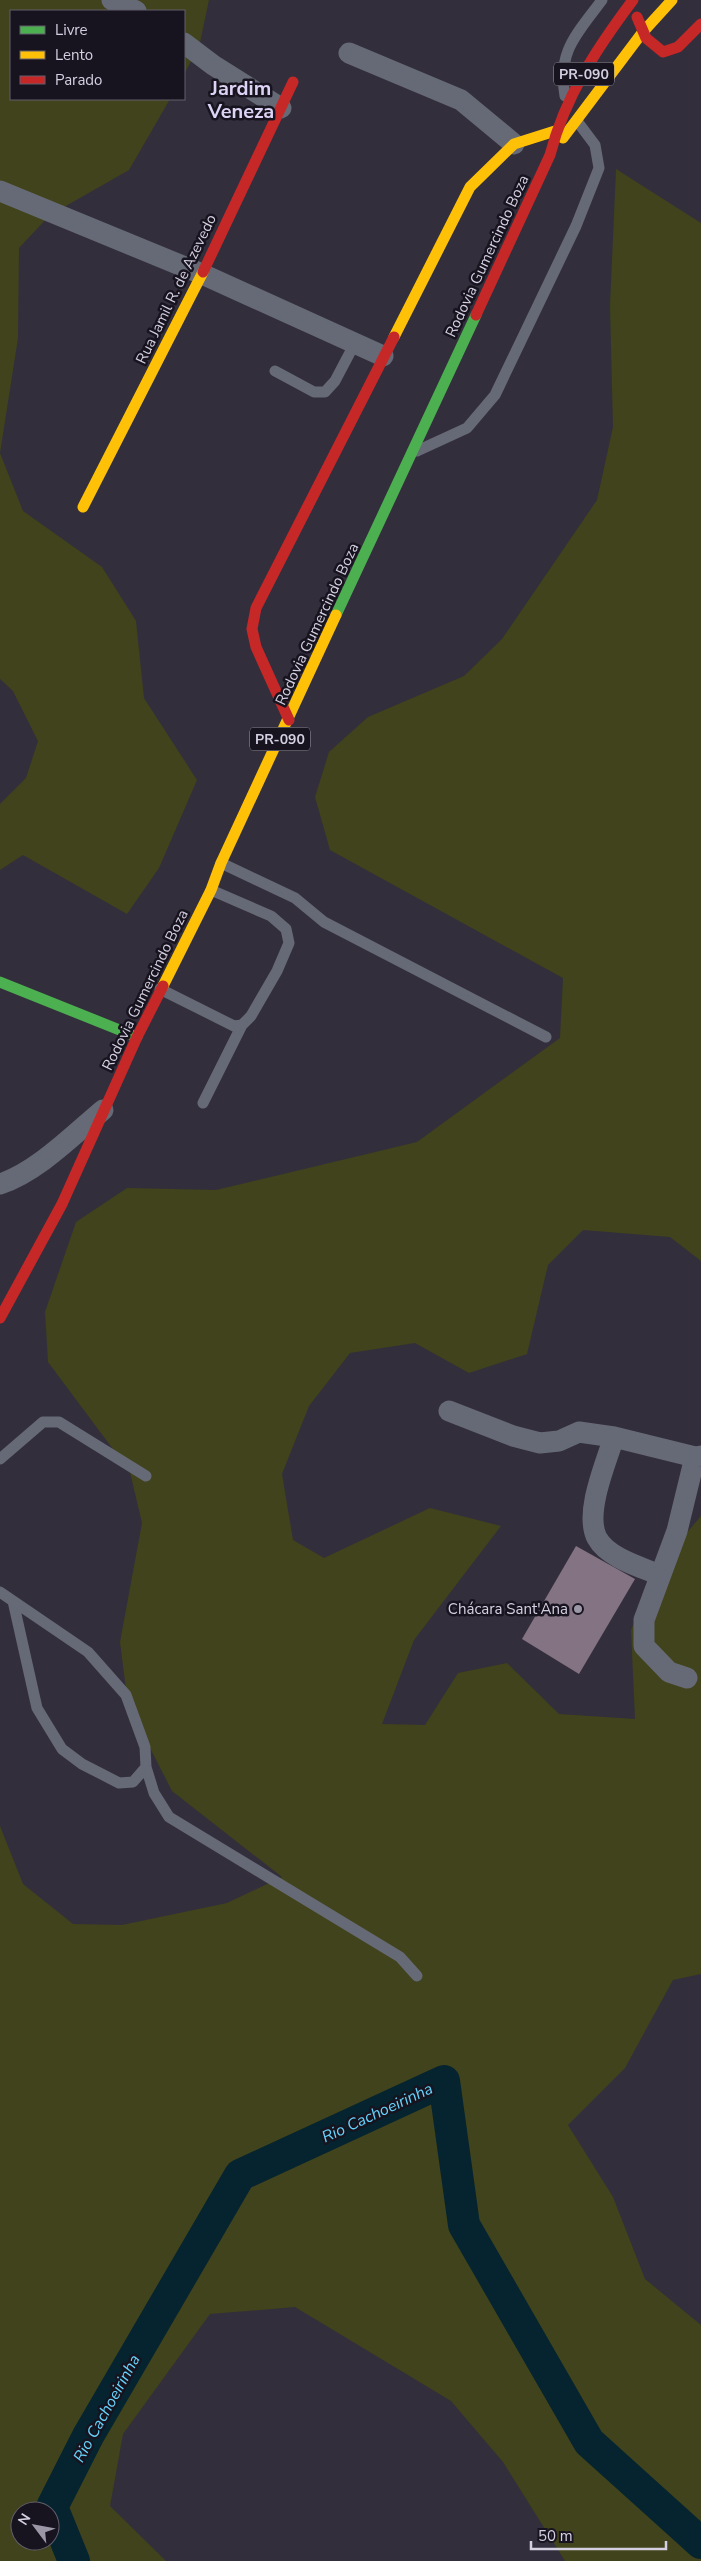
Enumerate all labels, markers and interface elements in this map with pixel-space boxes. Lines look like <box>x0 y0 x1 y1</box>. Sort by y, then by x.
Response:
legend <box>10 10 185 100</box>
text: Livre <box>55 20 88 40</box>
text: Lento <box>55 45 93 65</box>
road number: PR-090 <box>554 62 614 86</box>
text: Parado <box>55 70 102 90</box>
district label: Jardim Veneza <box>207 75 274 125</box>
street label: Rodovia Gumercindo Boza <box>441 172 533 340</box>
street label: Rua Jamil R. de Azevedo <box>131 211 221 367</box>
street label: Rodovia Gumercindo Boza <box>271 540 363 708</box>
road number: PR-090 <box>250 728 310 751</box>
street label: Rodovia Gumercindo Boza <box>97 906 193 1074</box>
place label: Chácara Sant'Ana <box>448 1599 568 1619</box>
marker: Chácara Sant'Ana <box>572 1603 584 1615</box>
water label: Rio Cachoeirinha <box>318 2078 437 2148</box>
water label: Rio Cachoeirinha <box>68 2351 146 2466</box>
north arrow <box>10 2501 60 2551</box>
text: N <box>14 2510 35 2529</box>
scale bar <box>531 2518 666 2550</box>
text: 50 m <box>538 2526 573 2546</box>

